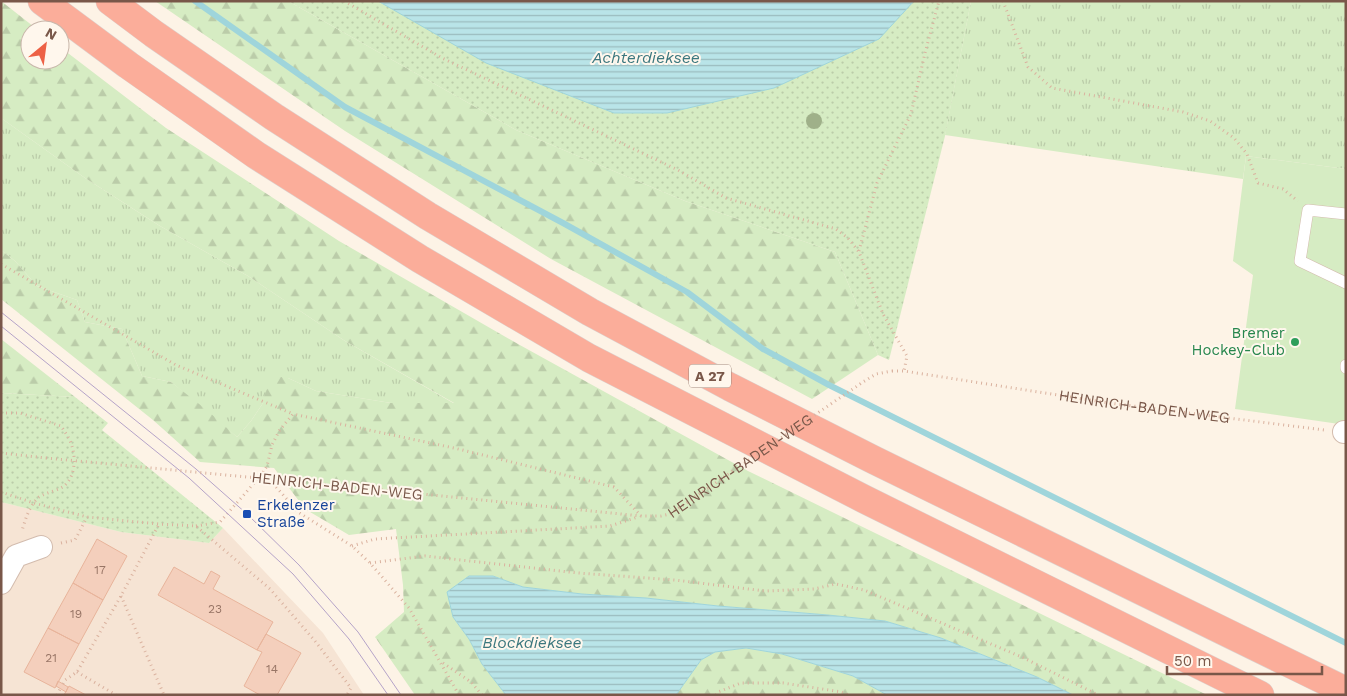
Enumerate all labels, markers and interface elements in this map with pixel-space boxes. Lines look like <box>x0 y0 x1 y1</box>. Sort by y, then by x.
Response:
north arrow <box>20 20 70 70</box>
text: N <box>43 24 60 43</box>
water label: Achterdieksee <box>591 48 700 67</box>
place label: Bremer Hockey-Club <box>1192 324 1285 359</box>
marker: Bremer Hockey-Club <box>1289 336 1301 348</box>
road number: A 27 <box>689 364 731 388</box>
street label: HEINRICH-BADEN-WEG <box>1058 386 1231 427</box>
street label: HEINRICH-BADEN-WEG <box>664 410 816 522</box>
street label: HEINRICH-BADEN-WEG <box>250 468 424 504</box>
place label: Erkelenzer Straße <box>257 496 335 531</box>
marker: Erkelenzer Straße <box>241 508 253 520</box>
house number: 17 <box>94 563 106 577</box>
house number: 23 <box>208 602 222 616</box>
house number: 19 <box>70 607 82 621</box>
water label: Blockdieksee <box>482 633 582 652</box>
scale bar <box>1167 644 1322 676</box>
house number: 21 <box>45 651 57 665</box>
text: 50 m <box>1174 652 1211 670</box>
house number: 14 <box>266 662 278 676</box>

